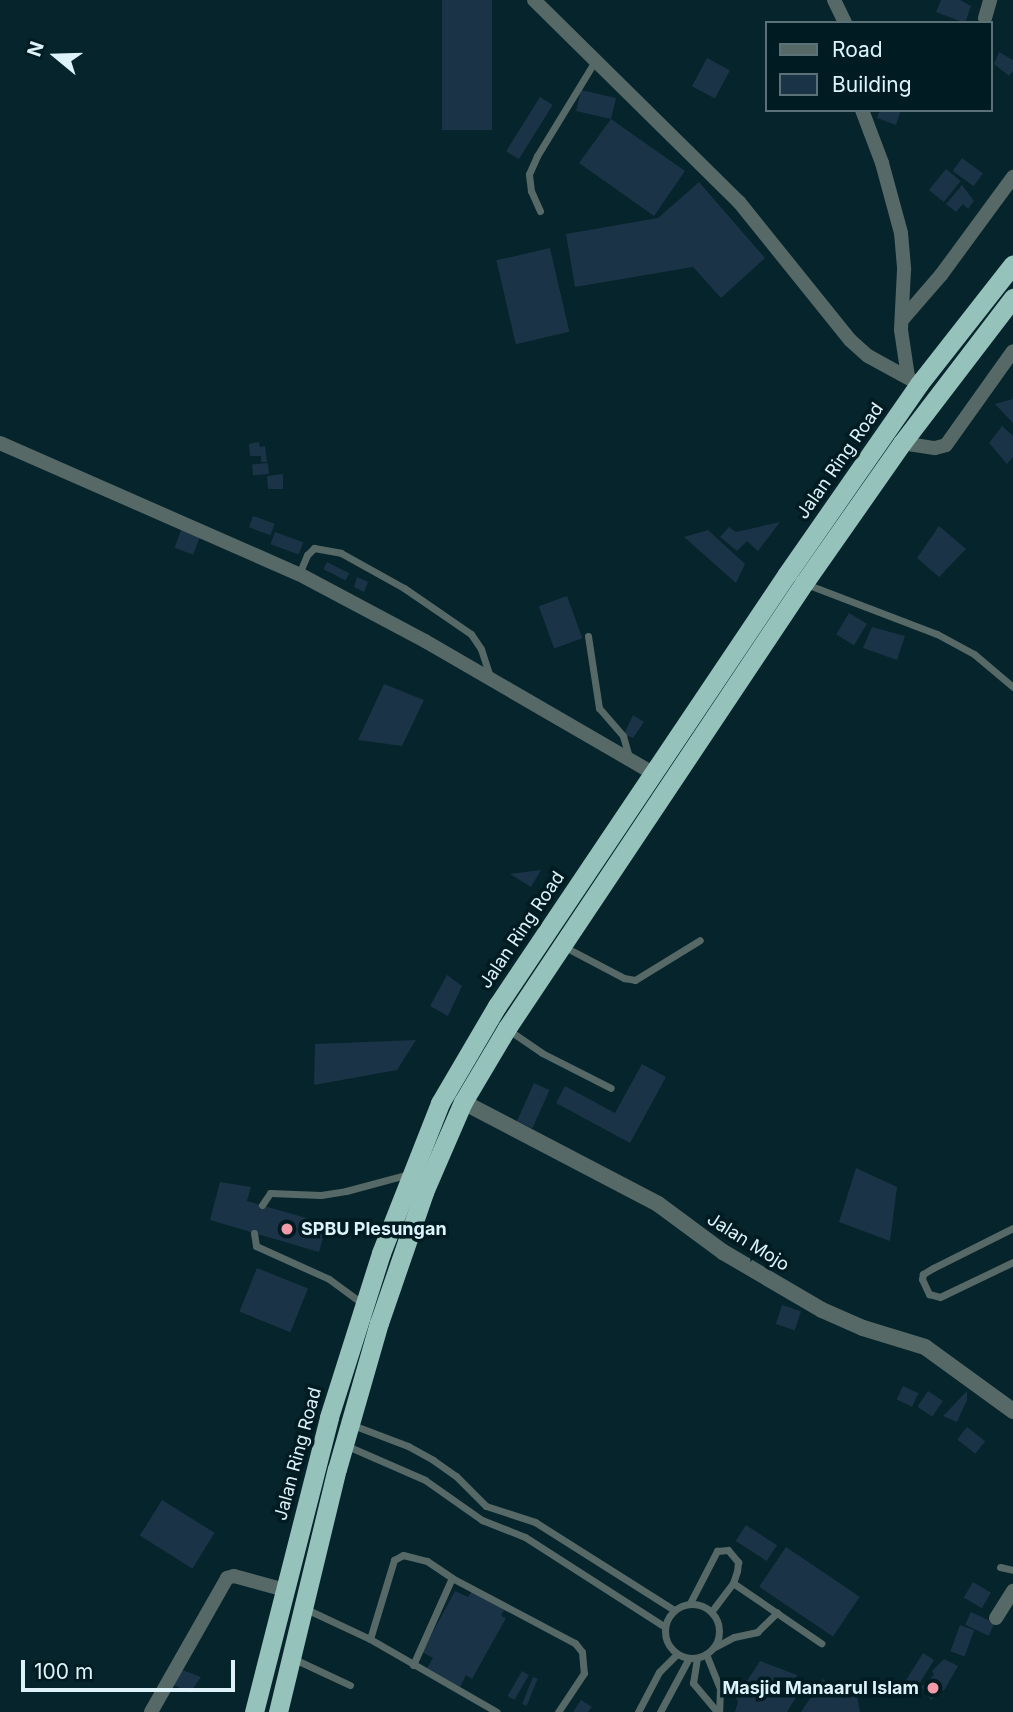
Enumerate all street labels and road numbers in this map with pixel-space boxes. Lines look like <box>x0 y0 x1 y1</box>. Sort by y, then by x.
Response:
street label: Jalan Ring Road <box>792 399 888 523</box>
street label: Jalan Ring Road <box>475 867 569 993</box>
street label: Jalan Mojo <box>703 1208 793 1276</box>
street label: Jalan Ring Road <box>270 1385 326 1523</box>

